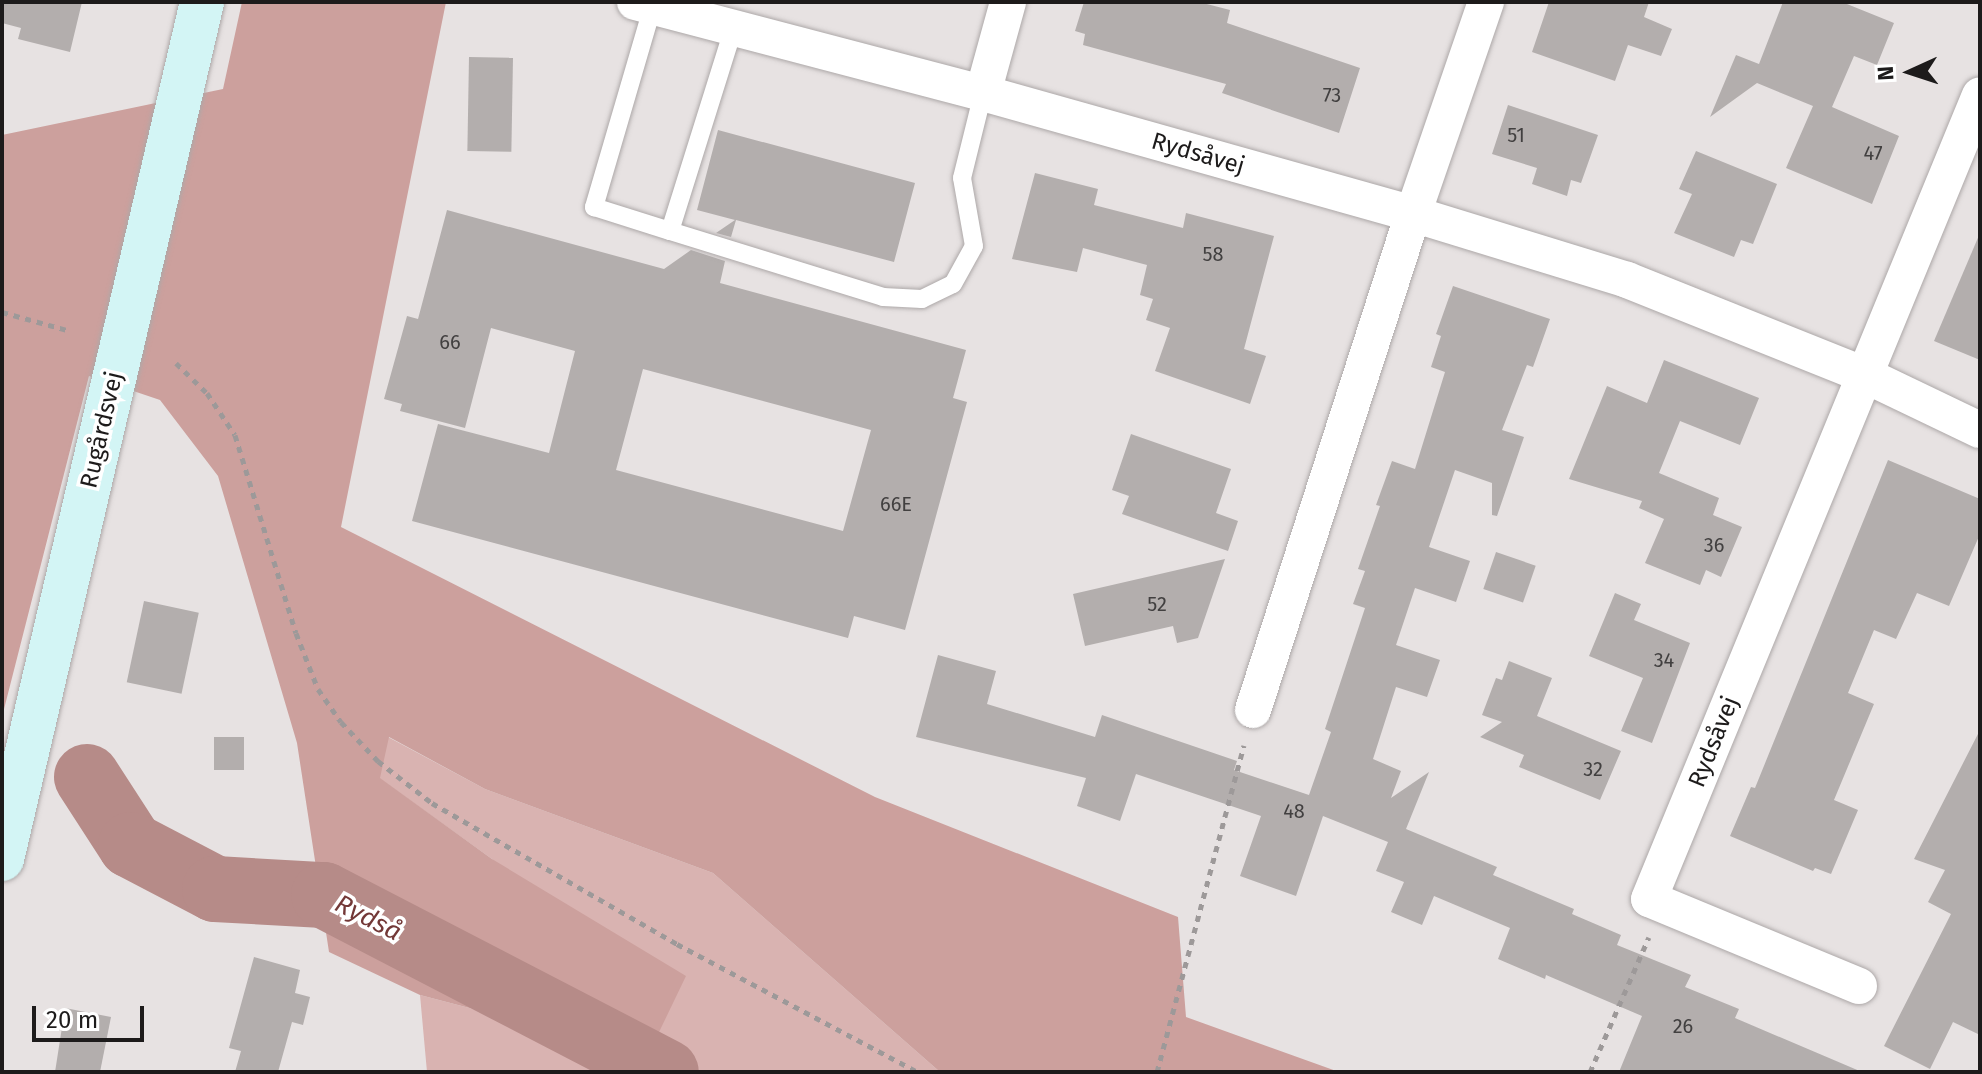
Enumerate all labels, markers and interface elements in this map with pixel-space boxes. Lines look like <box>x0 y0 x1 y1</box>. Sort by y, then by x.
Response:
north arrow <box>1870 32 1950 112</box>
text: N <box>1872 65 1899 81</box>
house number: 73 <box>1323 83 1341 107</box>
house number: 51 <box>1507 123 1525 147</box>
street label: Rydsåvej <box>1148 127 1248 181</box>
house number: 47 <box>1863 141 1883 165</box>
house number: 58 <box>1202 242 1224 266</box>
house number: 66 <box>439 330 461 354</box>
street label: Rugårdsvej <box>75 369 129 491</box>
house number: 66E <box>880 492 912 516</box>
house number: 36 <box>1704 533 1724 557</box>
house number: 52 <box>1147 592 1167 616</box>
house number: 34 <box>1654 648 1674 672</box>
street label: Rydsåvej <box>1683 692 1745 792</box>
house number: 32 <box>1583 757 1603 781</box>
house number: 48 <box>1283 799 1305 823</box>
water label: Rydså <box>330 888 406 948</box>
scale bar <box>36 990 148 1040</box>
text: 20 m <box>46 1006 98 1034</box>
house number: 26 <box>1673 1014 1693 1038</box>

